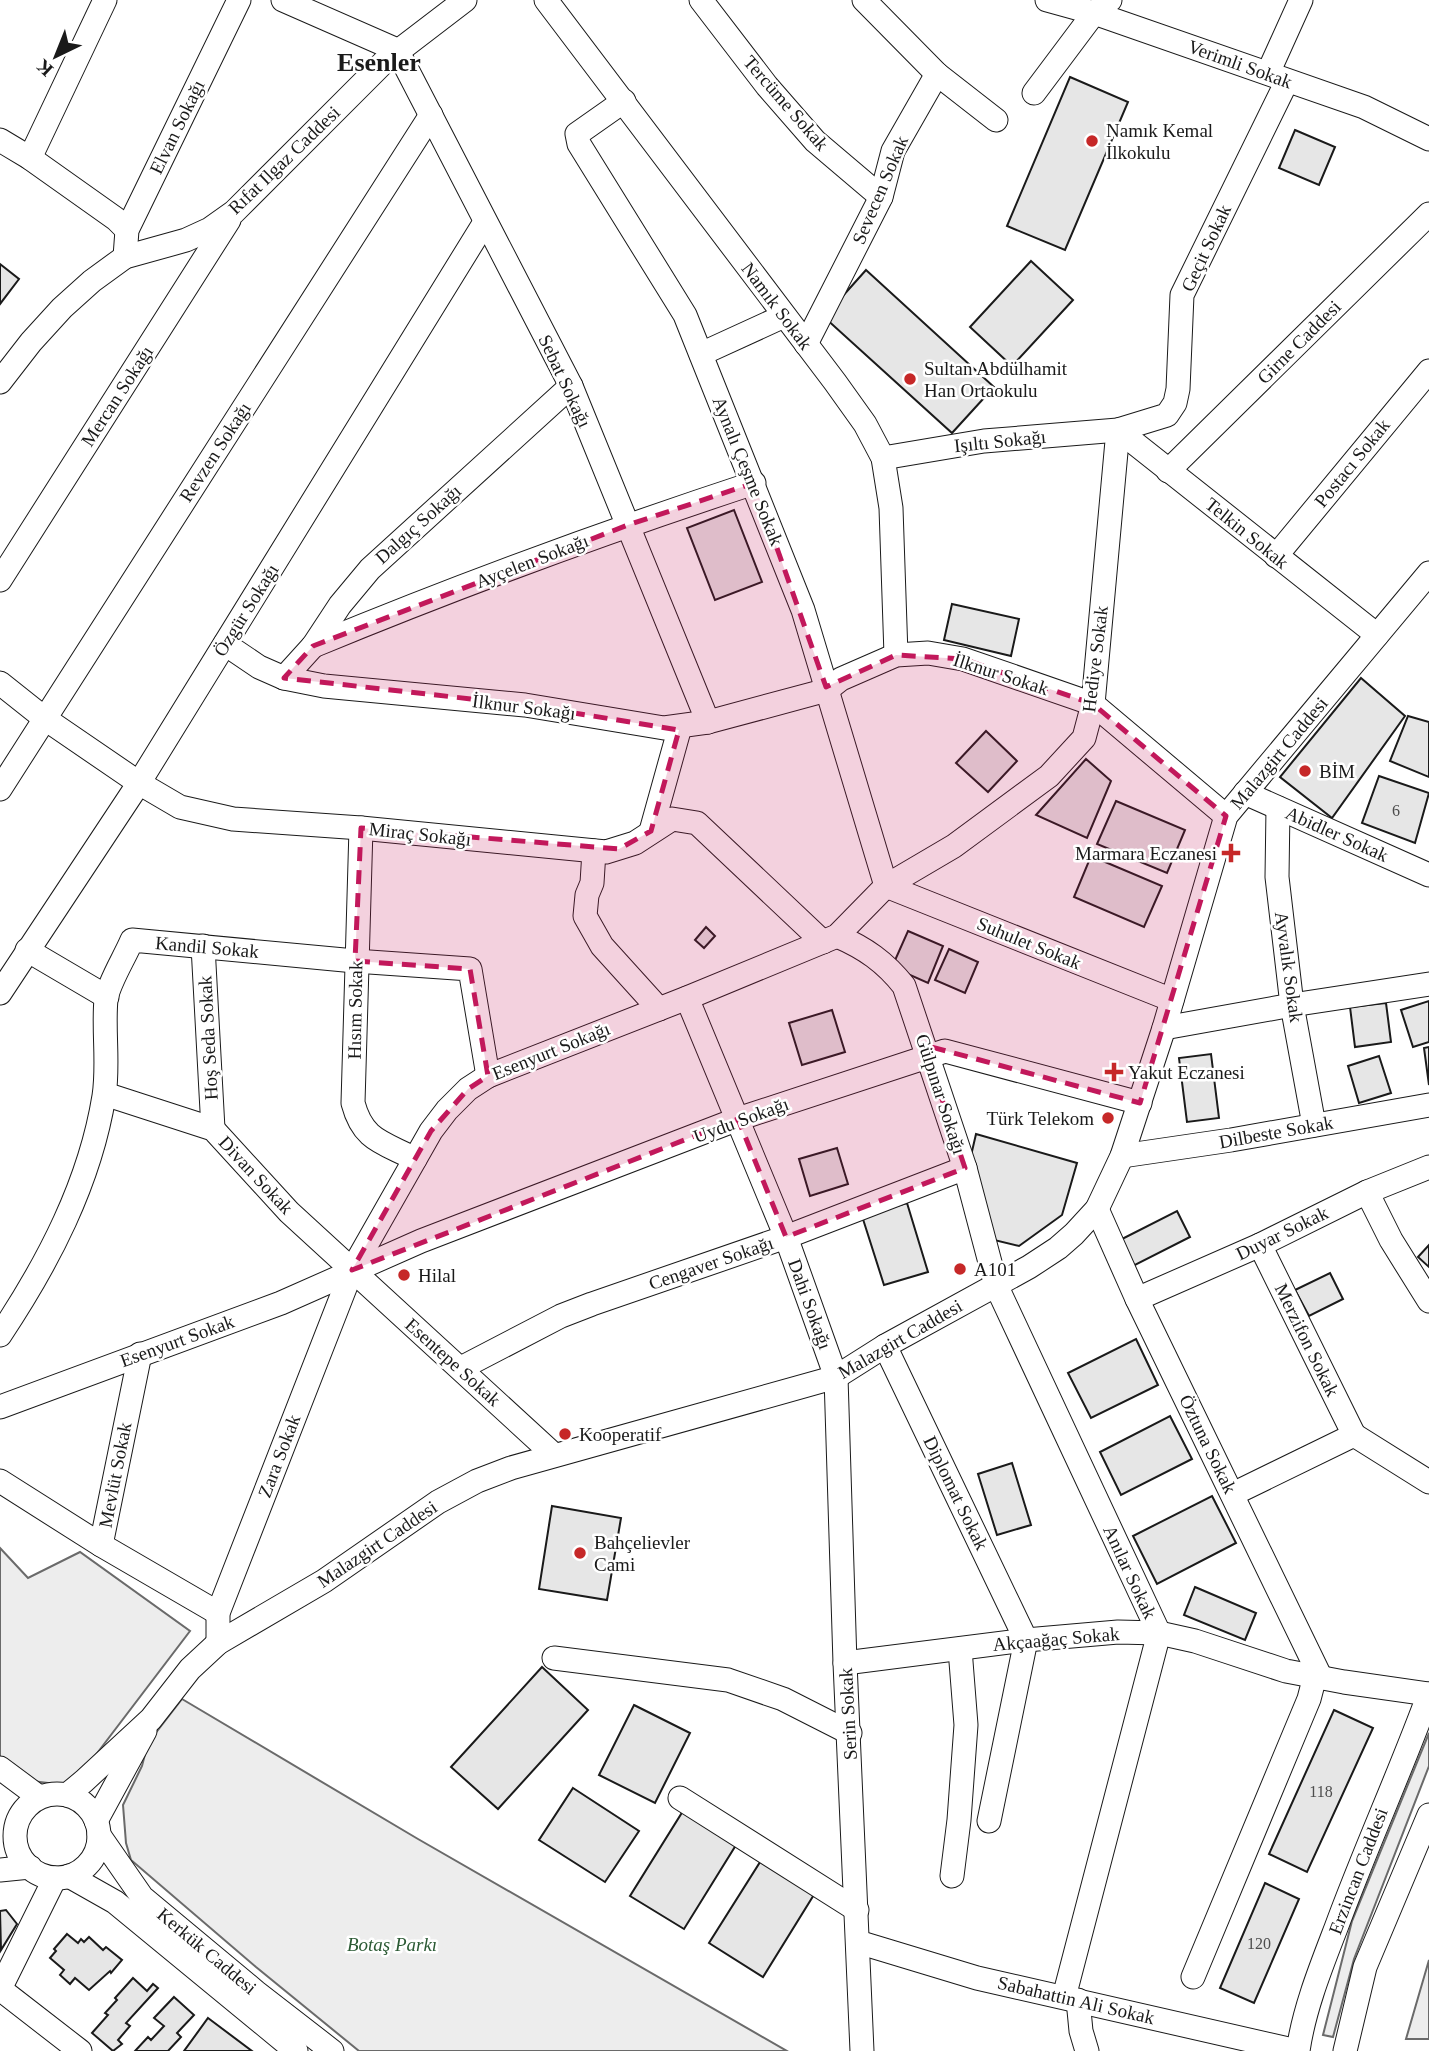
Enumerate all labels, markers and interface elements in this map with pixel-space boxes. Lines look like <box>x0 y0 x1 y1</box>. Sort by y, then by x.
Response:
north arrow <box>21 21 91 91</box>
street label: Verimli Sokak <box>1185 35 1295 93</box>
district label: Esenler <box>337 48 421 77</box>
street label: Tercüme Sokak <box>739 51 833 155</box>
text: K <box>32 55 57 81</box>
street label: Elvan Sokağı <box>145 77 209 177</box>
street label: Rıfat Ilgaz Caddesi <box>224 101 344 219</box>
place label: Namık Kemal İlkokulu <box>1106 120 1213 163</box>
street label: Sevecen Sokak <box>848 132 912 247</box>
marker: Namık Kemal İlkokulu <box>1084 133 1100 149</box>
street label: Geçit Sokak <box>1177 201 1235 295</box>
street label: Namık Sokak <box>737 258 817 354</box>
street label: Girne Caddesi <box>1253 296 1345 388</box>
street label: Sebat Sokağı <box>534 331 596 431</box>
street label: Mercan Sokağı <box>77 342 157 450</box>
place label: Sultan Abdülhamit Han Ortaokulu <box>924 358 1068 401</box>
marker: Sultan Abdülhamit Han Ortaokulu <box>902 371 918 387</box>
street label: Aynalı Çeşme Sokak <box>709 394 788 549</box>
street label: Revzen Sokağı <box>175 398 255 506</box>
street label: Postacı Sokak <box>1310 414 1394 511</box>
street label: Işıltı Sokağı <box>953 426 1047 456</box>
street label: Dalgıç Sokağı <box>371 480 465 568</box>
street label: Telkin Sokak <box>1201 493 1293 573</box>
street label: Ayçelen Sokağı <box>473 530 591 592</box>
street label: Özgür Sokağı <box>209 560 283 660</box>
street label: Hediye Sokak <box>1078 604 1112 713</box>
street label: İlknur Sokak <box>951 649 1052 699</box>
street label: İlknur Sokağı <box>471 690 577 724</box>
street label: Malazgirt Caddesi <box>1226 693 1332 813</box>
place label: BİM <box>1319 761 1355 782</box>
marker: BİM <box>1297 763 1313 779</box>
street label: Abidler Sokak <box>1282 802 1392 866</box>
house number: 6 <box>1392 802 1400 819</box>
street label: Miraç Sokağı <box>368 818 472 850</box>
place label: Marmara Eczanesi <box>1075 843 1217 864</box>
marker: Marmara Eczanesi <box>1223 845 1239 861</box>
street label: Ayvalık Sokak <box>1271 910 1307 1024</box>
street label: Suhulet Sokak <box>974 913 1085 974</box>
street label: Kandil Sokak <box>154 932 260 962</box>
street label: Hısım Sokak <box>344 960 366 1060</box>
street label: Hoş Seda Sokak <box>194 975 222 1101</box>
street label: Esenyurt Sokağı <box>489 1018 613 1084</box>
street label: Gülpınar Sokağı <box>912 1031 970 1157</box>
place label: Yakut Eczanesi <box>1128 1062 1245 1083</box>
marker: Yakut Eczanesi <box>1106 1064 1122 1080</box>
street label: Uydu Sokağı <box>691 1093 791 1147</box>
place label: Türk Telekom <box>986 1108 1094 1129</box>
marker: Türk Telekom <box>1100 1110 1116 1126</box>
street label: Dilbeste Sokak <box>1217 1112 1335 1152</box>
street label: Divan Sokak <box>215 1132 298 1219</box>
street label: Duyar Sokak <box>1233 1201 1332 1264</box>
street label: Cengaver Sokağı <box>646 1232 776 1294</box>
street label: Dahi Sokağı <box>784 1256 836 1352</box>
place label: A101 <box>974 1259 1016 1280</box>
marker: A101 <box>952 1261 968 1277</box>
place label: Hilal <box>418 1265 456 1286</box>
marker: Hilal <box>396 1267 412 1283</box>
street label: Merzifon Sokak <box>1271 1280 1344 1400</box>
street label: Malazgirt Caddesi <box>834 1295 966 1383</box>
street label: Esenyurt Sokak <box>117 1310 237 1371</box>
street label: Esentepe Sokak <box>401 1314 505 1411</box>
street label: Öztuna Sokak <box>1175 1391 1241 1497</box>
street label: Zara Sokak <box>254 1411 305 1500</box>
street label: Mevlüt Sokak <box>94 1420 136 1530</box>
place label: Kooperatif <box>579 1424 662 1445</box>
marker: Kooperatif <box>557 1426 573 1442</box>
street label: Diplomat Sokak <box>919 1433 993 1554</box>
street label: Malazgirt Caddesi <box>313 1496 441 1592</box>
street label: Anılar Sokak <box>1099 1522 1161 1623</box>
place label: Bahçelievler Cami <box>594 1532 691 1575</box>
marker: Bahçelievler Cami <box>572 1545 588 1561</box>
street label: Akçaağaç Sokak <box>992 1623 1121 1655</box>
street label: Serin Sokak <box>835 1667 861 1761</box>
house number: 118 <box>1309 1783 1333 1800</box>
street label: Erzincan Caddesi <box>1324 1805 1392 1937</box>
street label: Kerkük Caddesi <box>153 1903 261 1999</box>
park label: Botaş Parkı <box>347 1934 437 1955</box>
house number: 120 <box>1247 1935 1271 1952</box>
street label: Sabahattin Ali Sokak <box>995 1972 1157 2028</box>

